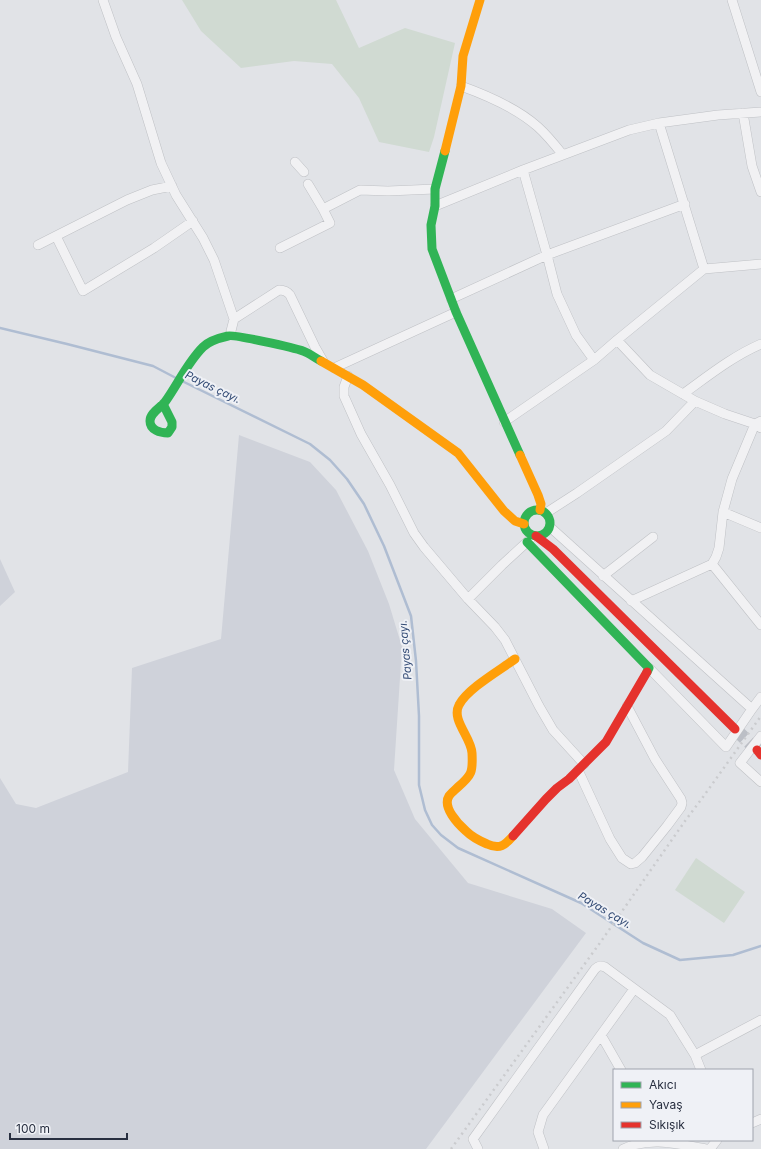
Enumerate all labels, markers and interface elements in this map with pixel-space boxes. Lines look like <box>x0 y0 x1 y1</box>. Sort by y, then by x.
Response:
water label: Payas çayı. <box>183 368 243 406</box>
water label: Payas çayı. <box>395 619 415 681</box>
water label: Payas çayı. <box>576 889 634 931</box>
legend <box>613 1069 753 1141</box>
text: Akıcı <box>649 1077 677 1092</box>
text: Yavaş <box>649 1097 683 1112</box>
scale bar <box>10 1115 127 1141</box>
text: Sıkışık <box>649 1117 685 1132</box>
text: 100 m <box>16 1121 50 1136</box>

